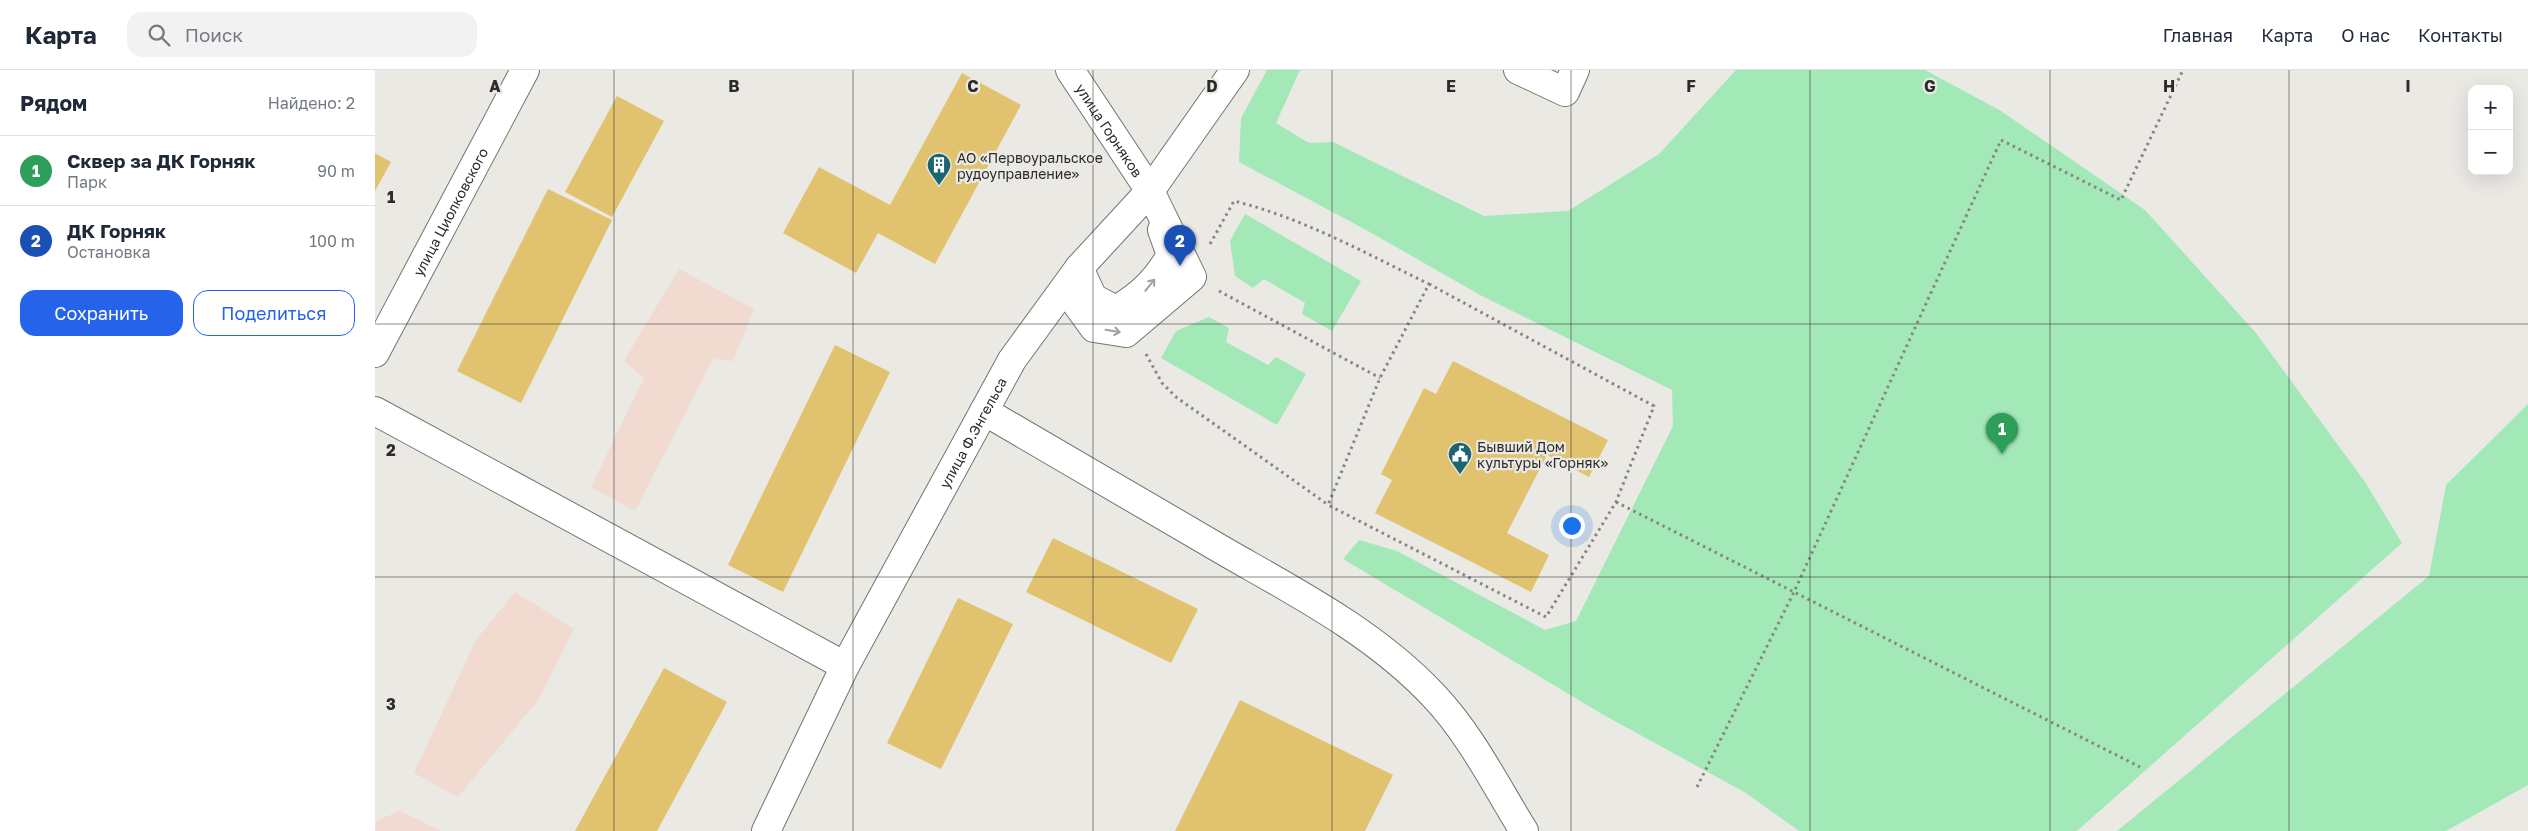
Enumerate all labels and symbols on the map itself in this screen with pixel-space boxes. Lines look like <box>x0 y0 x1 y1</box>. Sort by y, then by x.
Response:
text: A <box>489 76 501 96</box>
text: B <box>728 76 740 96</box>
text: C <box>967 76 979 96</box>
text: D <box>1206 76 1218 96</box>
text: E <box>1446 76 1456 96</box>
text: F <box>1686 76 1696 96</box>
text: G <box>1924 76 1936 96</box>
text: H <box>2163 76 2175 96</box>
text: I <box>2405 76 2411 96</box>
street label: улица Горняков <box>1073 80 1147 180</box>
street label: улица Циолковского <box>409 144 491 279</box>
place label: АО «Первоуральское рудоуправление» <box>957 149 1103 182</box>
building icon: АО «Первоуральское рудоуправление» <box>926 152 952 186</box>
text: 1 <box>387 187 395 207</box>
pin: 2 <box>1164 225 1196 266</box>
one-way arrow <box>1144 279 1155 292</box>
one-way arrow <box>1104 326 1120 336</box>
street label: улица Ф.Энгельса <box>935 374 1010 491</box>
pin: 1 <box>1986 413 2018 454</box>
place label: Бывший Дом культуры «Горняк» <box>1477 438 1608 471</box>
text: 2 <box>386 440 396 460</box>
public building icon: Бывший Дом культуры «Горняк» <box>1447 441 1473 475</box>
your location <box>1559 513 1585 539</box>
text: 3 <box>386 694 396 714</box>

